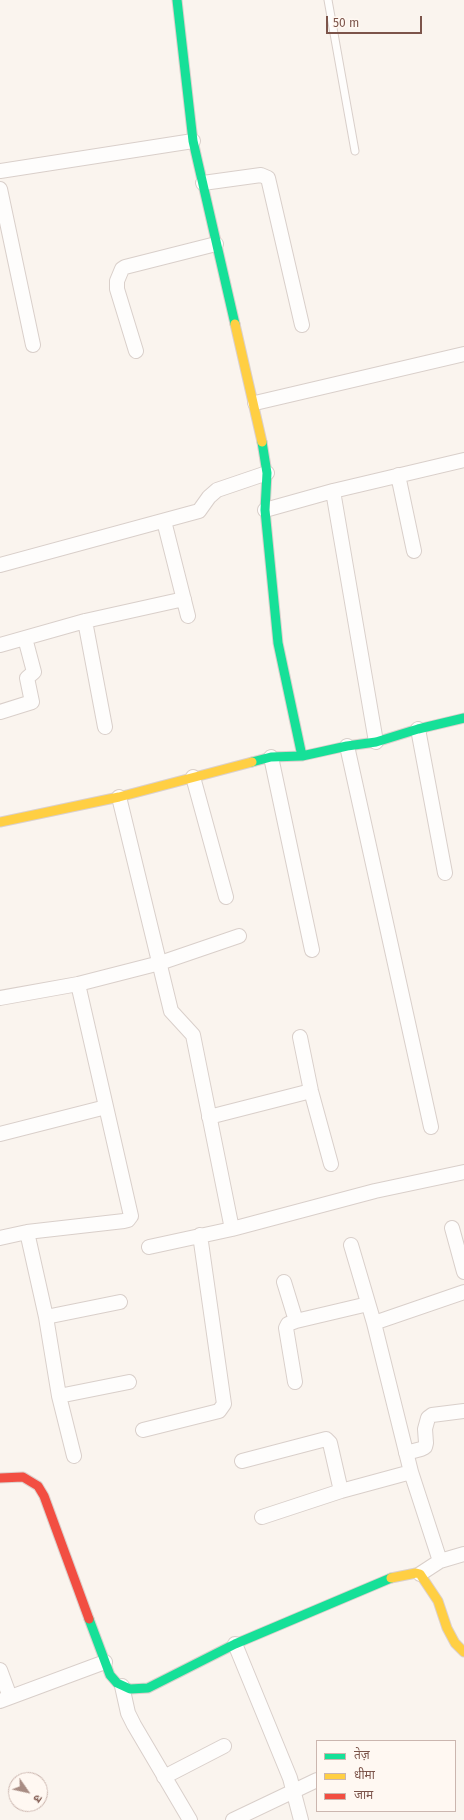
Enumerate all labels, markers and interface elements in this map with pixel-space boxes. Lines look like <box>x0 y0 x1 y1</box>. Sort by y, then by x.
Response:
scale bar <box>328 8 424 34</box>
text: 50 m <box>333 16 359 30</box>
legend <box>316 1740 456 1812</box>
text: तेज़ <box>354 1748 370 1762</box>
text: धीमा <box>354 1768 375 1782</box>
north arrow <box>8 1772 48 1812</box>
text: जाम <box>354 1788 373 1802</box>
text: उ <box>30 1792 45 1805</box>

